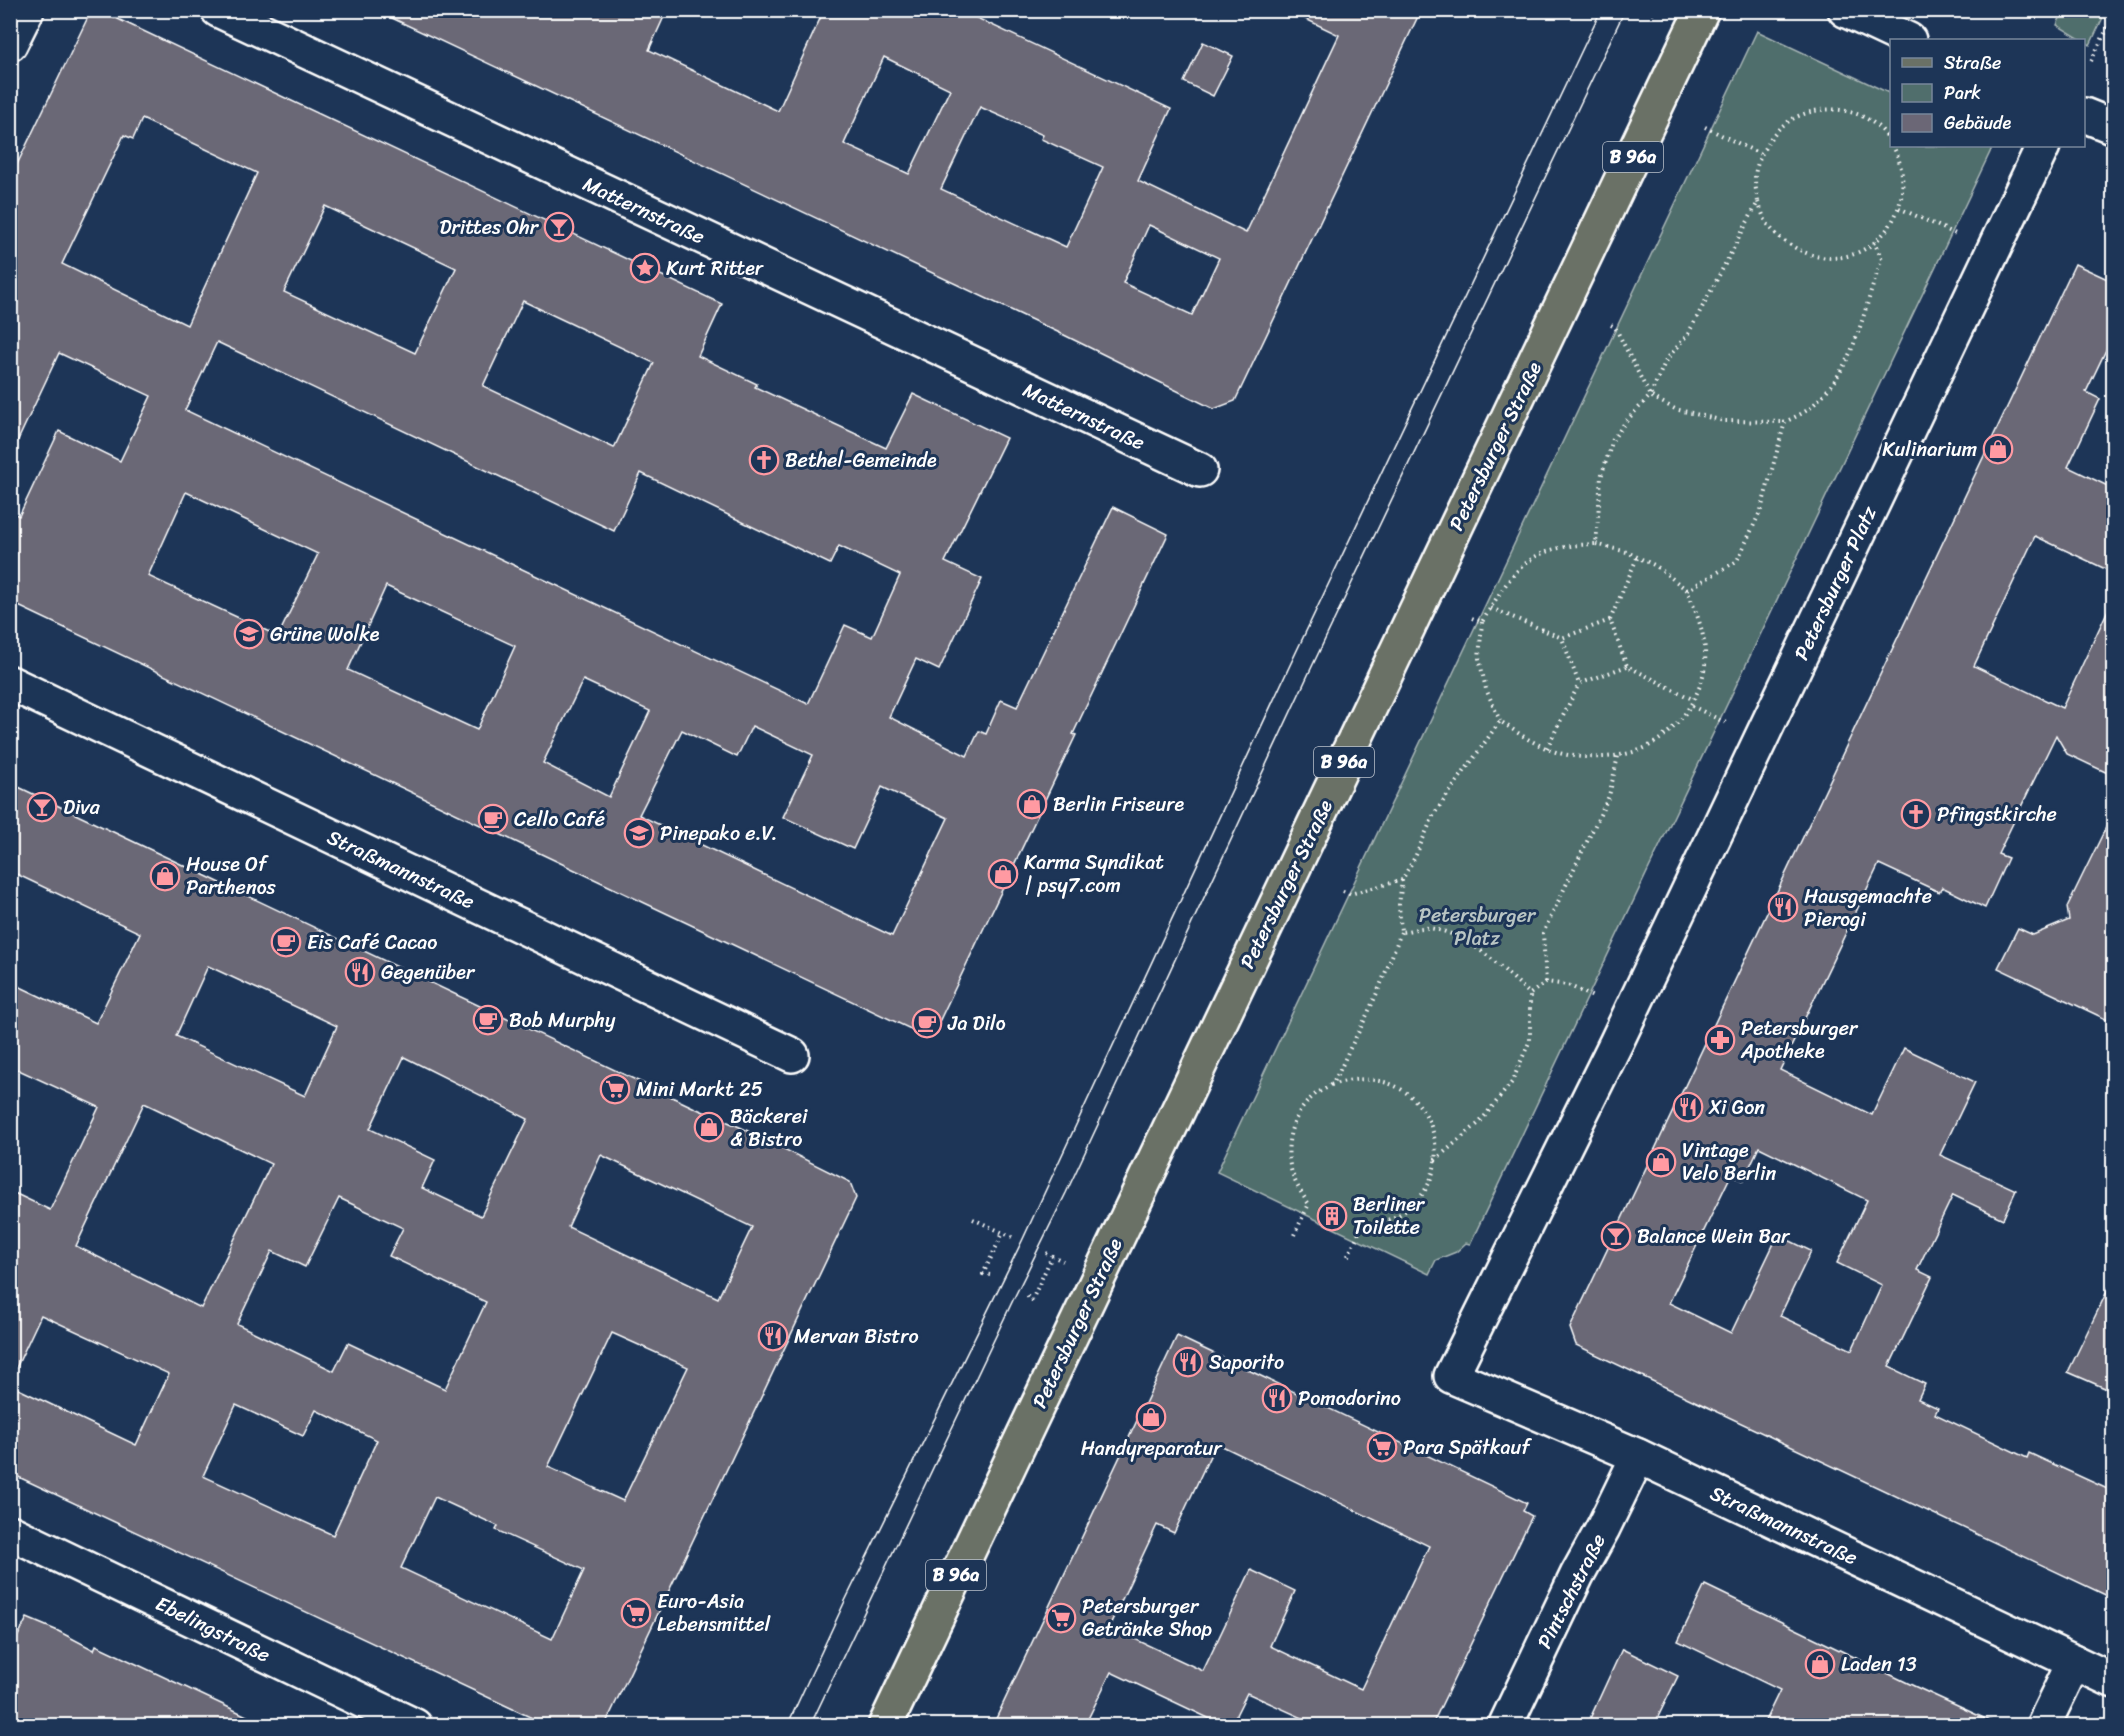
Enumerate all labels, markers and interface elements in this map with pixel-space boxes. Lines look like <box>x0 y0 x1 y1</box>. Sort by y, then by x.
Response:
legend <box>1890 39 2085 147</box>
text: Straße <box>1944 47 2001 79</box>
text: Park <box>1944 77 1981 109</box>
text: Gebäude <box>1944 107 2012 139</box>
road number: B 96a <box>1603 142 1663 172</box>
street label: Matternstraße <box>577 167 711 254</box>
place label: Drittes Ohr <box>439 210 540 245</box>
bar icon: Drittes Ohr <box>543 211 575 243</box>
place label: Kurt Ritter <box>666 251 764 286</box>
place icon: Kurt Ritter <box>629 252 661 284</box>
street label: Petersburger Straße <box>1439 355 1552 537</box>
street label: Matternstraße <box>1017 373 1151 460</box>
place label: Kulinarium <box>1882 432 1977 467</box>
shop icon: Kulinarium <box>1982 433 2014 465</box>
place label: Bethel-Gemeinde <box>785 443 937 478</box>
church icon: Bethel-Gemeinde <box>748 444 780 476</box>
street label: Petersburger Platz <box>1784 500 1887 666</box>
place label: Grüne Wolke <box>270 617 380 652</box>
school or university icon: Grüne Wolke <box>233 618 265 650</box>
road number: B 96a <box>1314 747 1374 777</box>
place label: Berlin Friseure <box>1053 787 1184 822</box>
shop icon: Berlin Friseure <box>1016 788 1048 820</box>
place label: Diva <box>63 790 101 825</box>
bar icon: Diva <box>26 791 58 823</box>
street label: Petersburger Straße <box>1230 793 1343 975</box>
place label: Pfingstkirche <box>1937 797 2057 832</box>
church icon: Pfingstkirche <box>1900 798 1932 830</box>
place label: Cello Café <box>514 802 605 837</box>
cafe icon: Cello Café <box>477 803 509 835</box>
place label: Pinepako e.V. <box>660 816 778 851</box>
school or university icon: Pinepako e.V. <box>623 817 655 849</box>
street label: Straßmannstraße <box>321 820 480 919</box>
place label: Karma Syndikat | psy7.com <box>1024 845 1164 903</box>
place label: House Of Parthenos <box>186 847 277 905</box>
shop icon: Karma Syndikat | psy7.com <box>987 858 1019 890</box>
shop icon: House Of Parthenos <box>149 860 181 892</box>
place label: Hausgemachte Pierogi <box>1804 879 1932 937</box>
restaurant icon: Hausgemachte Pierogi <box>1767 891 1799 923</box>
park label: Petersburger Platz <box>1419 898 1537 956</box>
place label: Eis Café Cacao <box>307 925 437 960</box>
cafe icon: Eis Café Cacao <box>270 926 302 958</box>
place label: Gegenüber <box>381 955 476 990</box>
restaurant icon: Gegenüber <box>344 956 376 988</box>
place label: Bob Murphy <box>509 1003 616 1038</box>
cafe icon: Bob Murphy <box>472 1004 504 1036</box>
place label: Ja Dilo <box>947 1006 1006 1041</box>
cafe icon: Ja Dilo <box>911 1007 943 1039</box>
place label: Petersburger Apotheke <box>1740 1011 1859 1069</box>
pharmacy icon: Petersburger Apotheke <box>1704 1024 1736 1056</box>
place label: Mini Markt 25 <box>636 1072 763 1107</box>
supermarket icon: Mini Markt 25 <box>599 1073 631 1105</box>
place label: Xi Gon <box>1708 1090 1765 1125</box>
restaurant icon: Xi Gon <box>1672 1091 1704 1123</box>
place label: Bäckerei & Bistro <box>730 1099 808 1157</box>
shop icon: Bäckerei & Bistro <box>693 1111 725 1143</box>
place label: Vintage Velo Berlin <box>1682 1133 1776 1191</box>
shop icon: Vintage Velo Berlin <box>1645 1146 1677 1178</box>
place label: Berliner Toilette <box>1353 1187 1426 1245</box>
building icon: Berliner Toilette <box>1316 1200 1348 1232</box>
place label: Balance Wein Bar <box>1637 1219 1791 1254</box>
bar icon: Balance Wein Bar <box>1600 1220 1632 1252</box>
street label: Petersburger Straße <box>1023 1232 1132 1414</box>
place label: Mervan Bistro <box>794 1319 919 1354</box>
restaurant icon: Mervan Bistro <box>757 1320 789 1352</box>
place label: Saporito <box>1209 1345 1284 1380</box>
restaurant icon: Saporito <box>1172 1346 1204 1378</box>
place label: Pomodorino <box>1298 1381 1401 1416</box>
restaurant icon: Pomodorino <box>1261 1382 1293 1414</box>
shop icon: Handyreparatur <box>1135 1401 1167 1433</box>
place label: Para Spätkauf <box>1403 1430 1532 1465</box>
place label: Handyreparatur <box>1081 1431 1223 1466</box>
supermarket icon: Para Spätkauf <box>1366 1431 1398 1463</box>
street label: Straßmannstraße <box>1704 1476 1863 1575</box>
street label: Pintschstraße <box>1527 1528 1615 1655</box>
road number: B 96a <box>926 1560 986 1590</box>
place label: Euro-Asia Lebensmittel <box>657 1584 771 1642</box>
street label: Ebelingstraße <box>149 1587 276 1672</box>
place label: Petersburger Getränke Shop <box>1082 1589 1213 1647</box>
supermarket icon: Euro-Asia Lebensmittel <box>620 1597 652 1629</box>
supermarket icon: Petersburger Getränke Shop <box>1045 1602 1077 1634</box>
place label: Laden 13 <box>1841 1647 1917 1682</box>
shop icon: Laden 13 <box>1804 1648 1836 1680</box>

